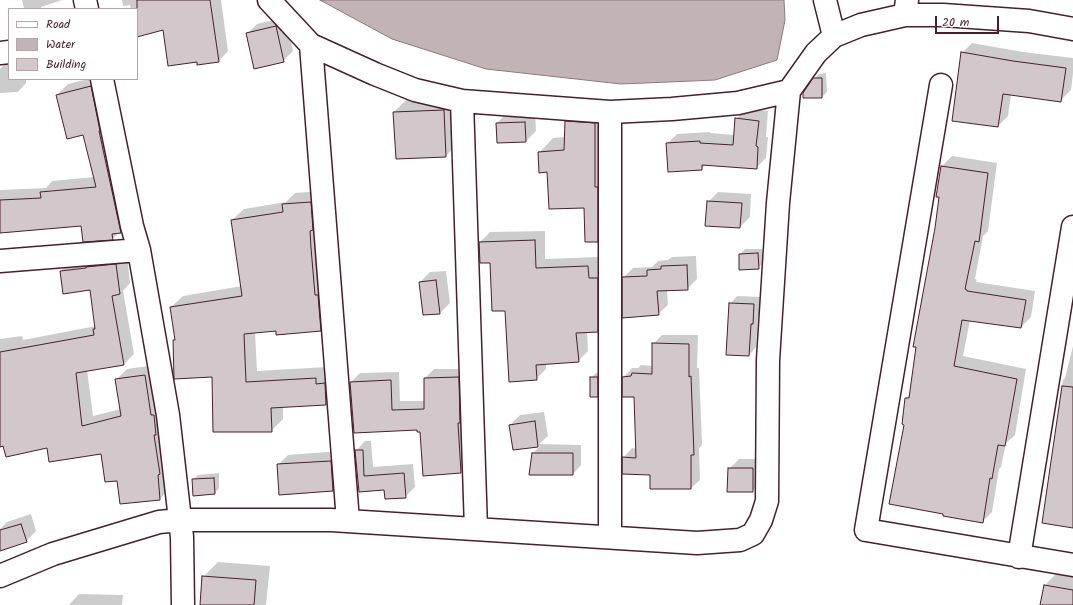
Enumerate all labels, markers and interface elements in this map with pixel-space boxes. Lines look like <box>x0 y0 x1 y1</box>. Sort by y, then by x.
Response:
legend <box>8 8 138 80</box>
scale bar <box>937 8 1001 34</box>
text: 20 m <box>942 13 969 32</box>
text: Road <box>46 15 70 34</box>
text: Water <box>46 35 75 54</box>
text: Building <box>46 55 86 74</box>

